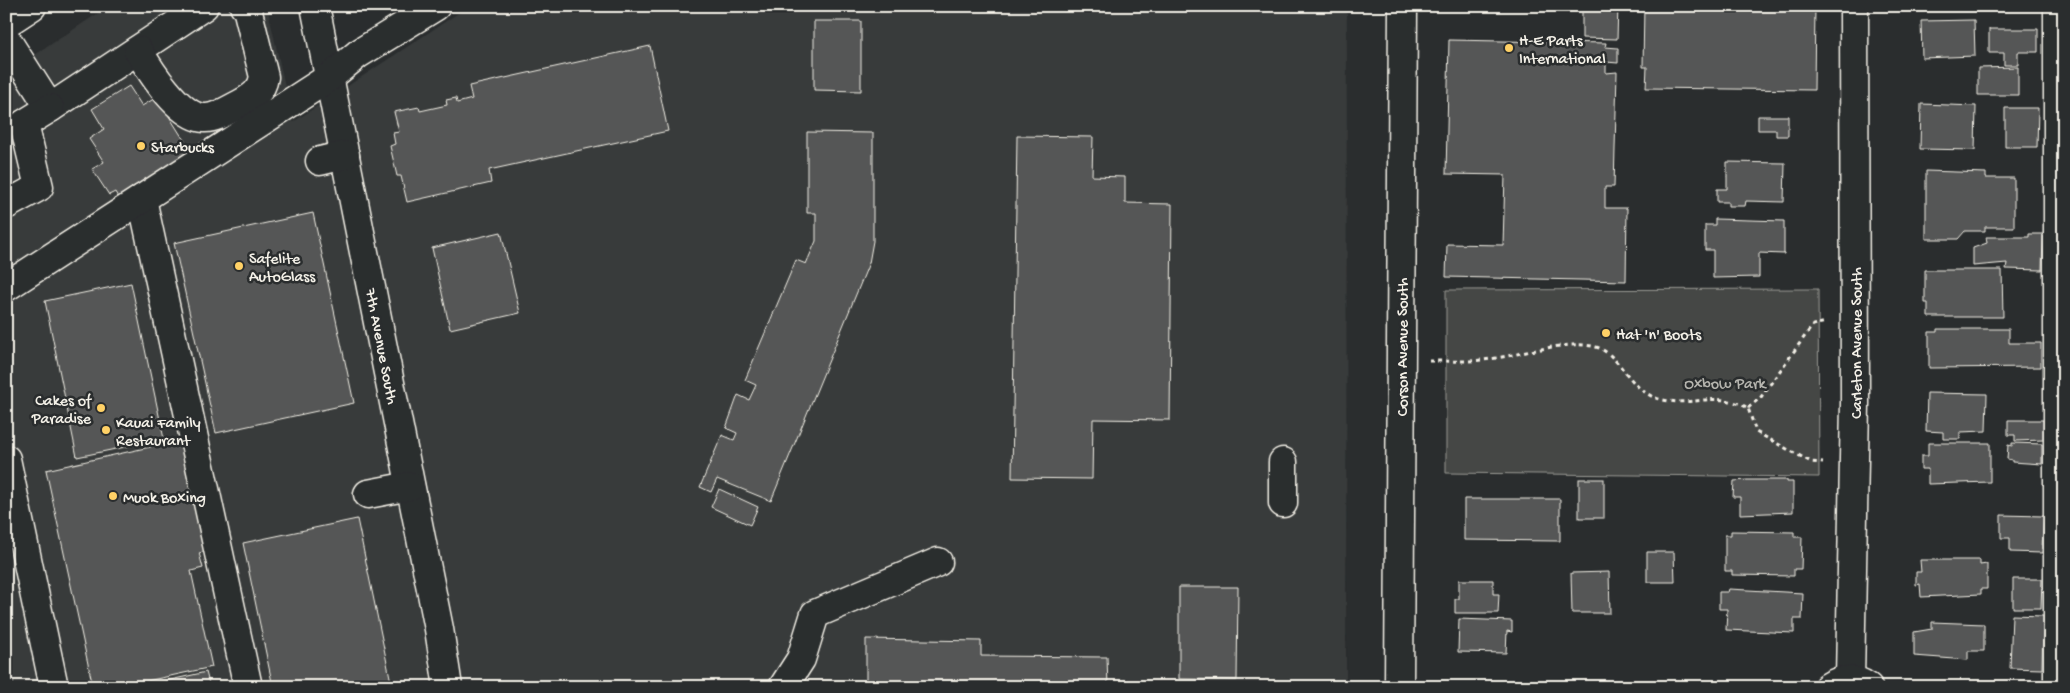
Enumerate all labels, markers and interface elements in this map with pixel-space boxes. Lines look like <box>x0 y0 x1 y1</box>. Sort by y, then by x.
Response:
place label: H-E Parts International <box>1519 33 1606 70</box>
marker: H-E Parts International <box>1503 42 1515 54</box>
marker: Starbucks <box>135 140 147 152</box>
place label: Starbucks <box>151 140 215 159</box>
place label: Safelite AutoGlass <box>249 251 316 288</box>
marker: Safelite AutoGlass <box>233 260 245 272</box>
street label: Carleton Avenue South <box>1849 267 1868 419</box>
street label: Corson Avenue South <box>1395 277 1414 416</box>
street label: 7th Avenue South <box>359 286 400 407</box>
marker: Hat 'n' Boots <box>1600 327 1612 339</box>
place label: Hat 'n' Boots <box>1616 327 1702 346</box>
park label: Oxbow Park <box>1684 376 1768 395</box>
place label: Cakes of Paradise <box>31 393 92 430</box>
marker: Cakes of Paradise <box>95 402 107 414</box>
place label: Kauai Family Restaurant <box>116 415 201 452</box>
marker: Kauai Family Restaurant <box>100 424 112 436</box>
marker: Muok Boxing <box>107 490 119 502</box>
place label: Muok Boxing <box>123 490 206 509</box>

